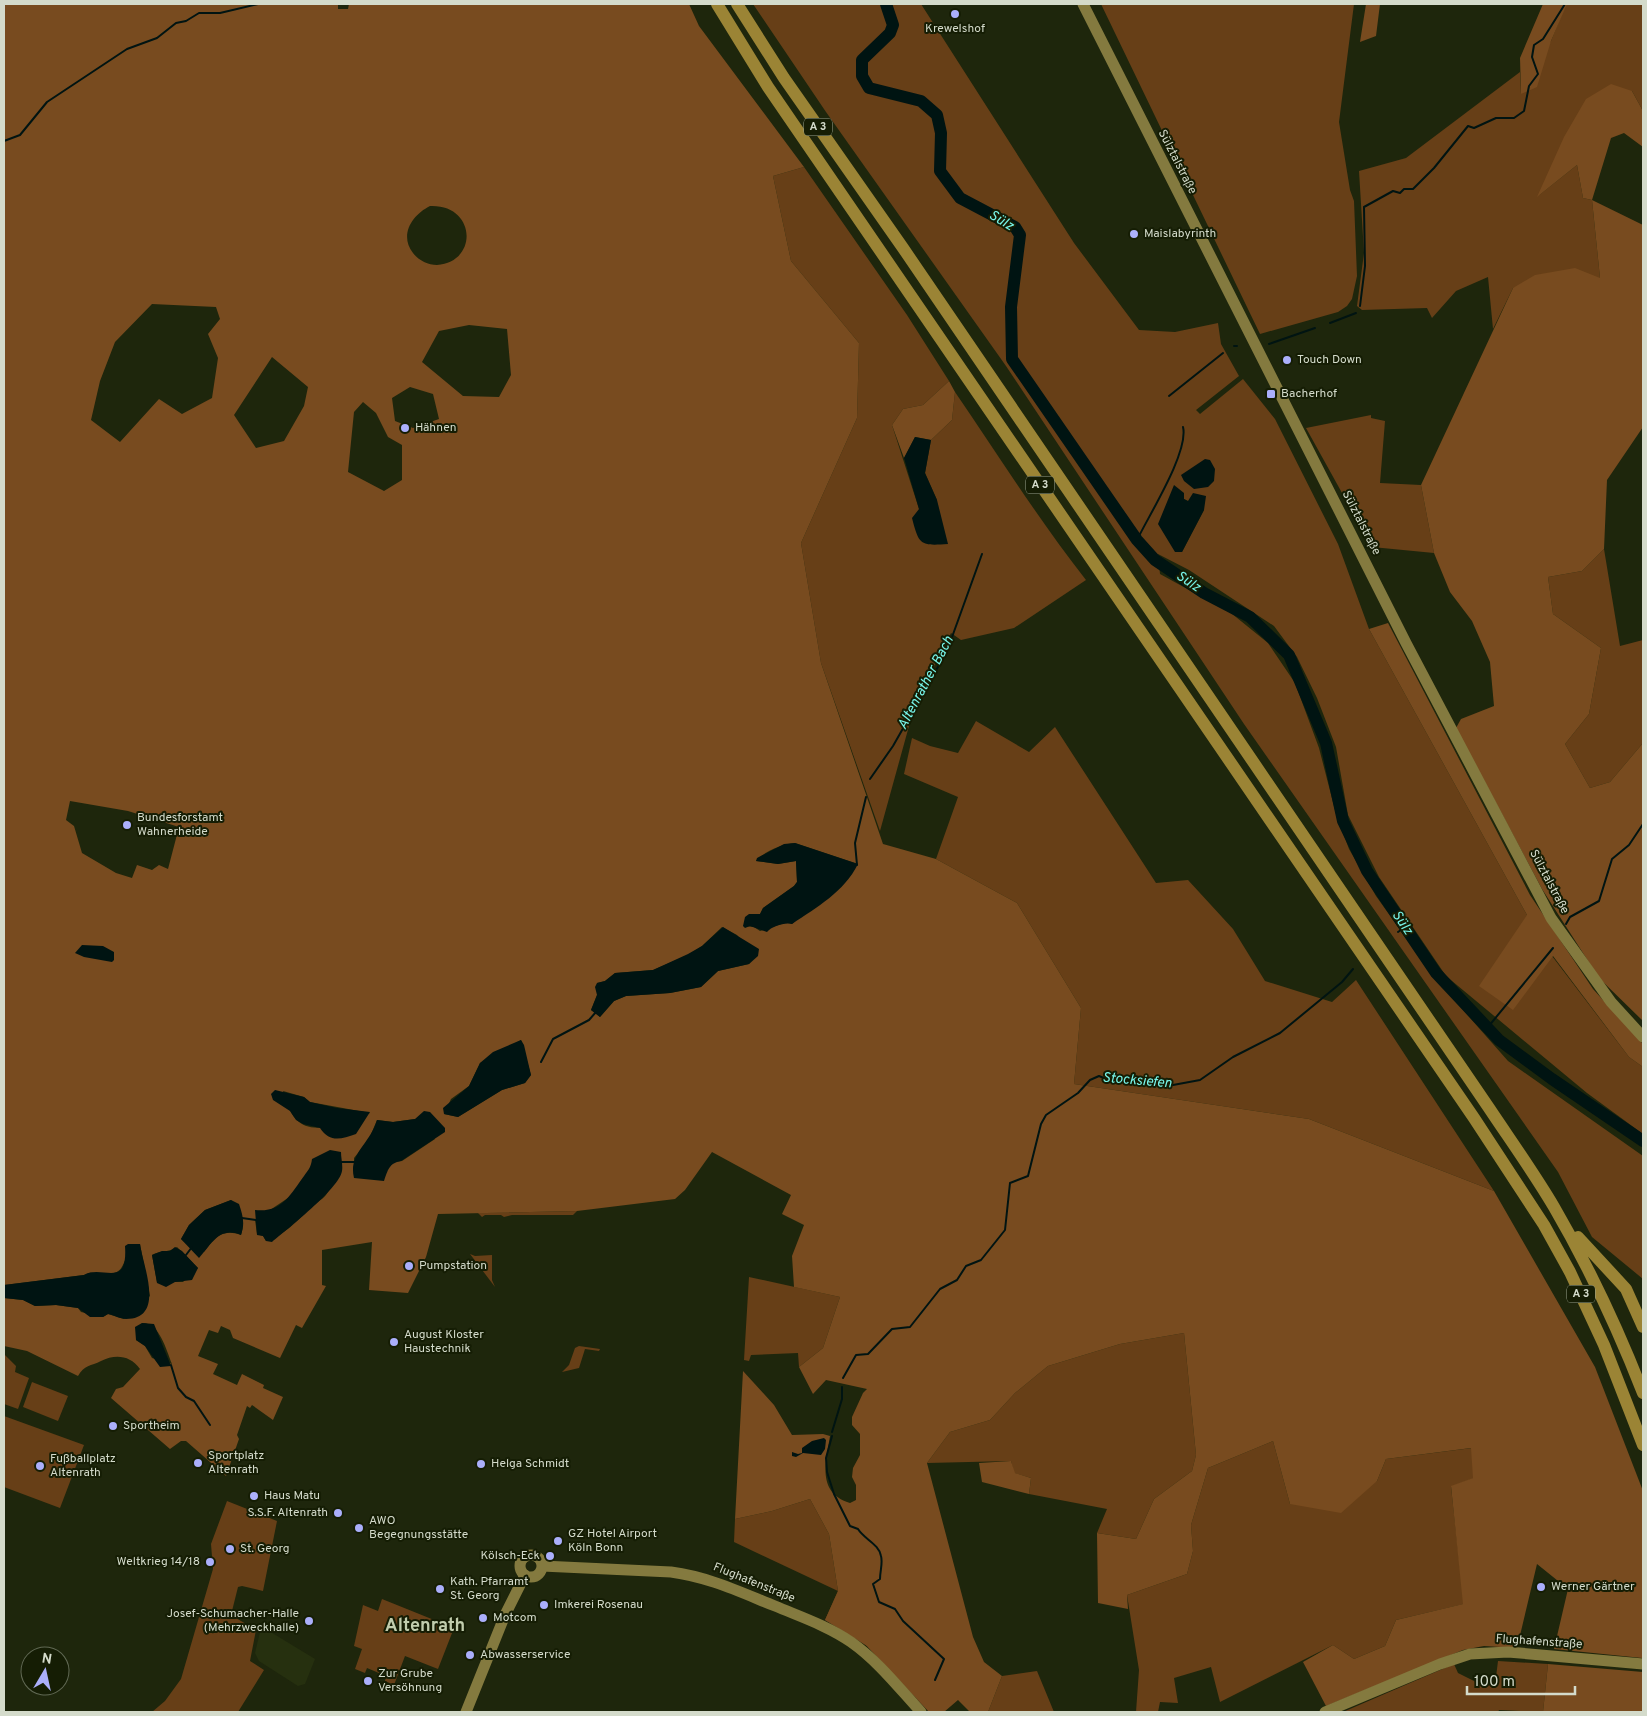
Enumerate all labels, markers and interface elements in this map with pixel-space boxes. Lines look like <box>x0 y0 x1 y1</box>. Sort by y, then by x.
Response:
marker: Krewelshof <box>949 8 961 20</box>
place label: Krewelshof <box>925 21 985 37</box>
road number: A 3 <box>804 118 832 136</box>
street label: Sülztalstraße <box>1154 127 1200 197</box>
water label: Sülz <box>985 207 1018 236</box>
place label: Maislabyrinth <box>1144 226 1216 242</box>
marker: Maislabyrinth <box>1128 228 1140 240</box>
place label: Touch Down <box>1297 352 1362 368</box>
marker: Touch Down <box>1281 354 1293 366</box>
place label: Bacherhof <box>1281 386 1337 402</box>
marker: Bacherhof <box>1265 388 1277 400</box>
place label: Hähnen <box>415 420 457 436</box>
marker: Hähnen <box>399 422 411 434</box>
road number: A 3 <box>1026 476 1054 494</box>
street label: Sülztalstraße <box>1338 488 1384 558</box>
water label: Sülz <box>1172 568 1205 597</box>
water label: Altenrather Bach <box>894 633 958 733</box>
place label: Bundesforstamt Wahnerheide <box>137 810 223 840</box>
marker: Bundesforstamt Wahnerheide <box>121 819 133 831</box>
street label: Sülztalstraße <box>1525 847 1573 917</box>
water label: Sülz <box>1388 907 1417 940</box>
water label: Stocksiefen <box>1102 1070 1173 1093</box>
place label: Pumpstation <box>419 1258 487 1274</box>
marker: Pumpstation <box>403 1260 415 1272</box>
road number: A 3 <box>1567 1286 1595 1302</box>
place label: August Kloster Haustechnik <box>404 1327 484 1357</box>
marker: August Kloster Haustechnik <box>388 1336 400 1348</box>
place label: Sportheim <box>123 1418 180 1434</box>
marker: Sportheim <box>107 1420 119 1432</box>
place label: Sportplatz Altenrath <box>208 1448 264 1478</box>
place label: Fußballplatz Altenrath <box>50 1451 116 1481</box>
place label: Helga Schmidt <box>491 1456 569 1472</box>
marker: Sportplatz Altenrath <box>192 1457 204 1469</box>
marker: Helga Schmidt <box>475 1458 487 1470</box>
marker: Fußballplatz Altenrath <box>34 1460 46 1472</box>
place label: Haus Matu <box>264 1488 320 1504</box>
marker: Haus Matu <box>248 1490 260 1502</box>
place label: S.S.F. Altenrath <box>247 1505 328 1521</box>
marker: S.S.F. Altenrath <box>332 1507 344 1519</box>
place label: AWO Begegnungsstätte <box>369 1513 468 1543</box>
marker: AWO Begegnungsstätte <box>353 1522 365 1534</box>
place label: GZ Hotel Airport Köln Bonn <box>568 1526 657 1556</box>
marker: GZ Hotel Airport Köln Bonn <box>552 1535 564 1547</box>
place label: St. Georg <box>240 1541 290 1557</box>
marker: St. Georg <box>224 1543 236 1555</box>
place label: Kölsch-Eck <box>480 1548 540 1564</box>
marker: Kölsch-Eck <box>544 1550 556 1562</box>
place label: Weltkrieg 14/18 <box>117 1554 200 1570</box>
marker: Weltkrieg 14/18 <box>204 1556 216 1568</box>
street label: Flughafenstraße <box>711 1559 797 1607</box>
place label: Kath. Pfarramt St. Georg <box>450 1574 529 1604</box>
place label: Werner Gärtner <box>1551 1579 1635 1595</box>
marker: Werner Gärtner <box>1535 1581 1547 1593</box>
marker: Kath. Pfarramt St. Georg <box>434 1583 446 1595</box>
place label: Imkerei Rosenau <box>554 1597 643 1613</box>
marker: Imkerei Rosenau <box>538 1599 550 1611</box>
place label: Josef-Schumacher-Halle (Mehrzweckhalle) <box>167 1606 299 1636</box>
place label: Motcom <box>493 1610 537 1626</box>
marker: Motcom <box>477 1612 489 1624</box>
marker: Josef-Schumacher-Halle (Mehrzweckhalle) <box>303 1615 315 1627</box>
district label: Altenrath <box>385 1615 465 1638</box>
street label: Flughafenstraße <box>1495 1631 1583 1653</box>
north arrow <box>20 1646 70 1696</box>
place label: Abwasserservice <box>480 1647 570 1663</box>
marker: Abwasserservice <box>464 1649 476 1661</box>
text: N <box>40 1650 53 1669</box>
scale bar <box>1467 1664 1574 1696</box>
place label: Zur Grube Versöhnung <box>378 1666 442 1696</box>
text: 100 m <box>1474 1673 1515 1692</box>
marker: Zur Grube Versöhnung <box>362 1675 374 1687</box>

